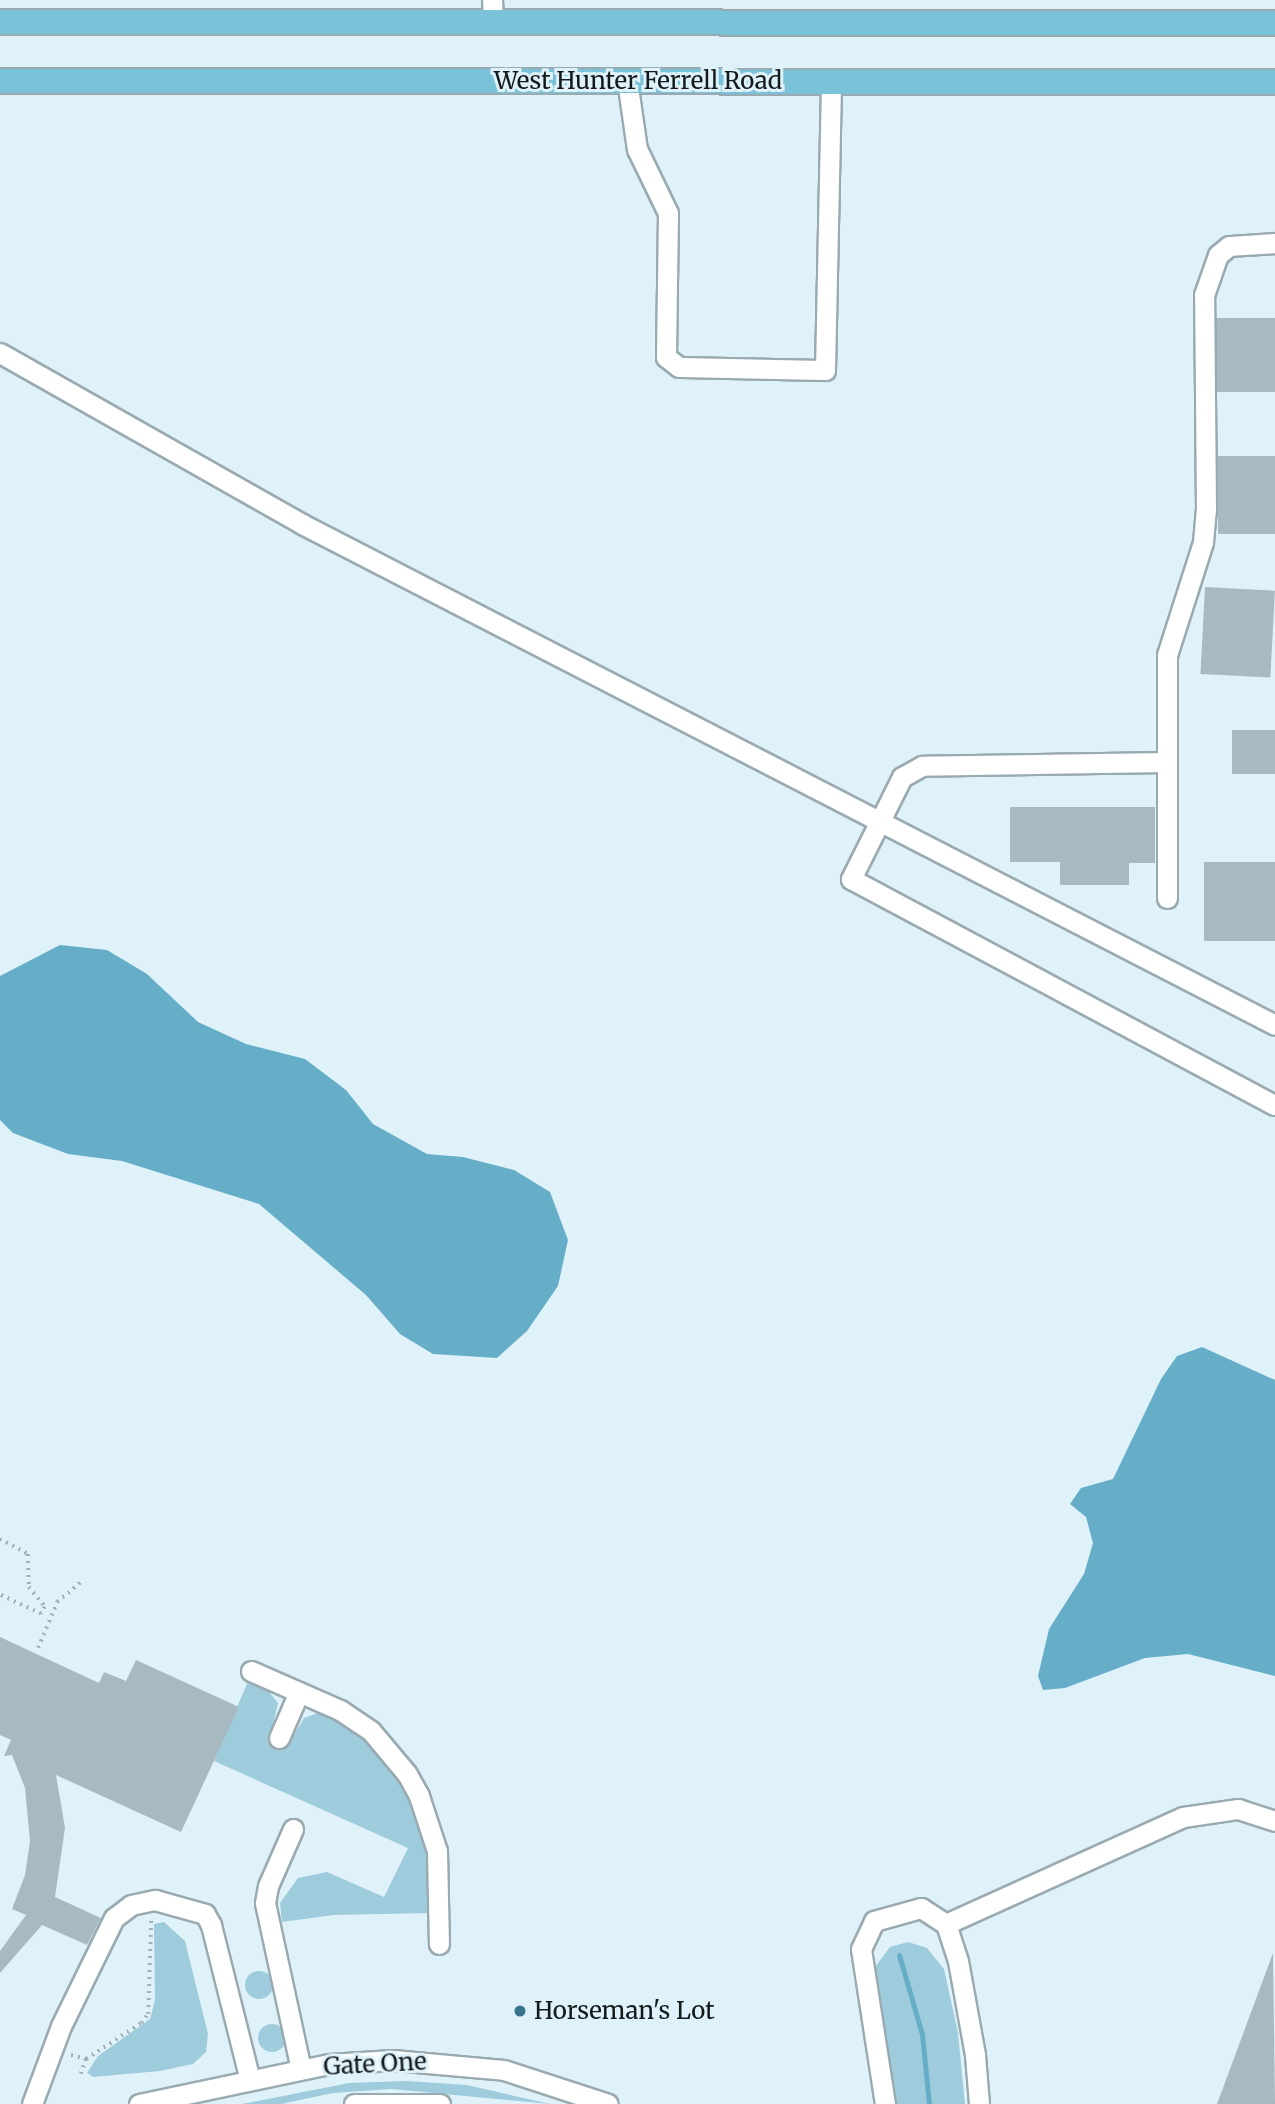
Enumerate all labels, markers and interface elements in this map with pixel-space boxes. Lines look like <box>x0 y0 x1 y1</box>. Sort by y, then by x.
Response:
street label: West Hunter Ferrell Road <box>494 67 782 95</box>
place label: Horseman's Lot <box>534 1997 715 2025</box>
marker: Horseman's Lot <box>512 2003 528 2019</box>
street label: Gate One <box>323 2047 427 2081</box>

